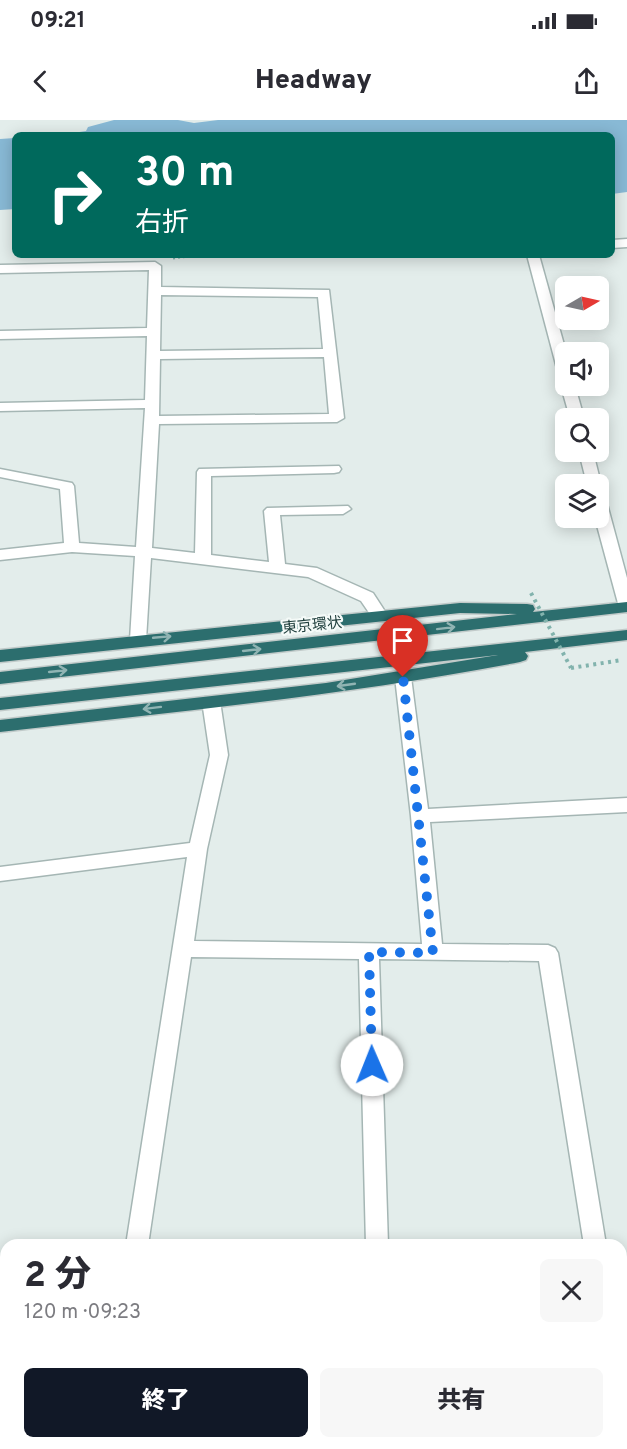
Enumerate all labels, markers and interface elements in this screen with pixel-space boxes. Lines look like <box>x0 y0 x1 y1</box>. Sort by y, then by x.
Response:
text: 09:21 <box>30 8 86 35</box>
text: Headway <box>255 64 372 98</box>
icon: back <box>24 65 57 98</box>
icon: share <box>570 65 603 98</box>
text: 30 m <box>135 148 234 201</box>
icon: right <box>36 156 114 234</box>
text: 右折 <box>135 207 189 241</box>
north arrow <box>555 276 609 330</box>
map controls <box>555 276 609 528</box>
button: sound <box>555 342 609 396</box>
button: search <box>555 408 609 462</box>
button: layers <box>555 474 609 528</box>
street label: 東京環状 <box>281 613 343 639</box>
pin <box>377 615 428 677</box>
one-way arrow <box>435 622 455 633</box>
icon: arrive <box>386 624 419 657</box>
one-way arrow <box>152 631 172 642</box>
one-way arrow <box>242 644 261 655</box>
one-way arrow <box>48 665 68 676</box>
one-way arrow <box>336 680 356 691</box>
one-way arrow <box>143 703 163 714</box>
position arrow <box>340 1033 404 1097</box>
text: 2 分 <box>24 1254 91 1300</box>
button: close <box>540 1259 603 1322</box>
text: 120 m · 09:23 <box>24 1300 141 1326</box>
button: 終了 <box>24 1368 308 1437</box>
button: 共有 <box>320 1368 603 1437</box>

